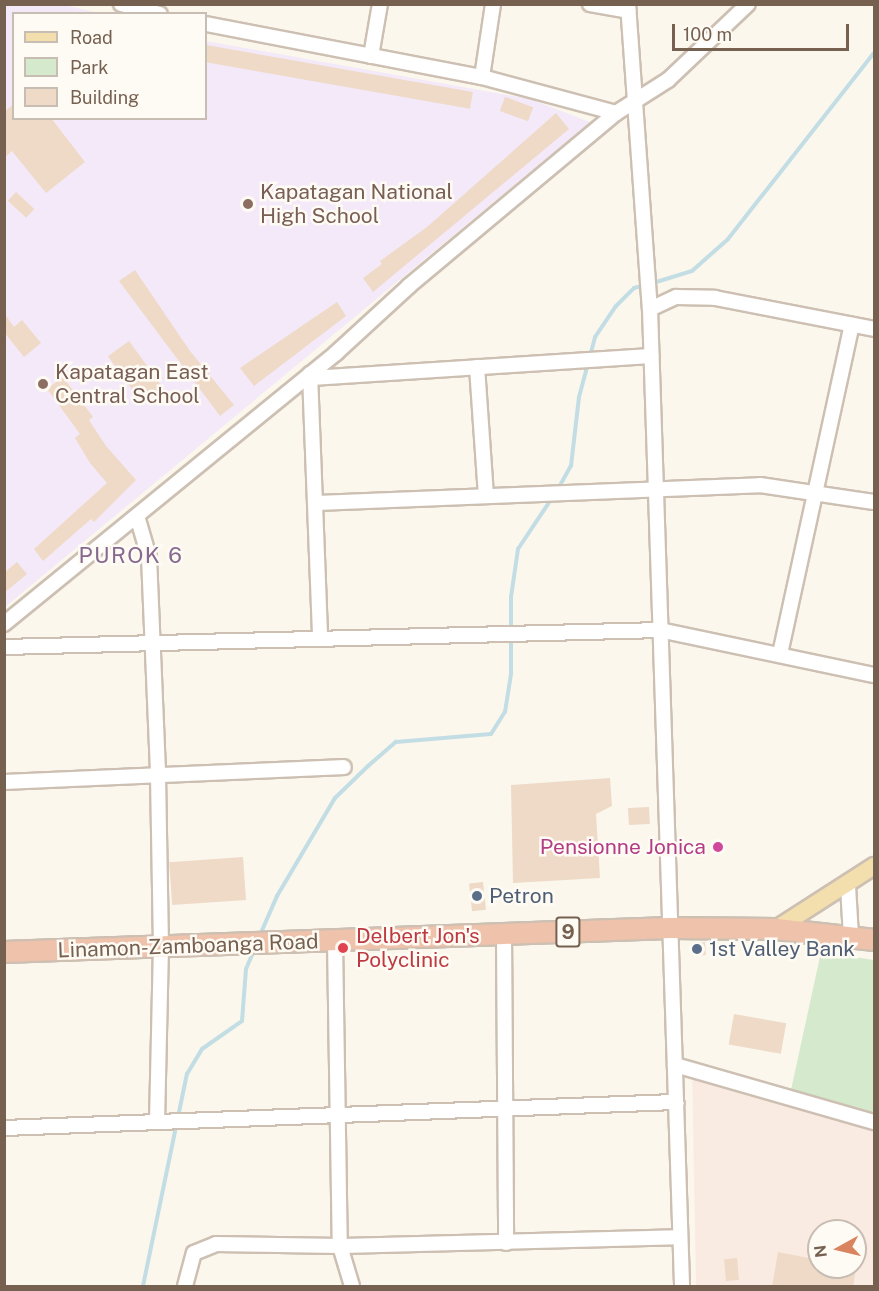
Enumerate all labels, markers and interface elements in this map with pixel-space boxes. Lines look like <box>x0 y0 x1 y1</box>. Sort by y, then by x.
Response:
legend <box>12 12 207 120</box>
scale bar <box>675 12 852 50</box>
text: 100 m <box>683 24 732 45</box>
text: Road <box>70 27 113 48</box>
text: Park <box>70 57 108 78</box>
text: Building <box>70 87 139 108</box>
place label: Kapatagan National High School <box>260 179 453 229</box>
marker: Kapatagan National High School <box>241 197 255 211</box>
place label: Kapatagan East Central School <box>55 359 209 409</box>
marker: Kapatagan East Central School <box>36 377 50 391</box>
district label: PUROK 6 <box>79 543 183 569</box>
place label: Pensionne Jonica <box>540 834 706 860</box>
marker: Pensionne Jonica <box>711 840 725 854</box>
place label: Petron <box>489 883 554 909</box>
marker: Petron <box>470 889 484 903</box>
road number: 9 <box>554 915 582 949</box>
place label: Delbert Jon's Polyclinic <box>356 923 480 973</box>
street label: Linamon-Zamboanga Road <box>57 929 319 963</box>
place label: 1st Valley Bank <box>709 936 856 962</box>
marker: Delbert Jon's Polyclinic <box>334 939 352 957</box>
marker: 1st Valley Bank <box>690 942 704 956</box>
north arrow <box>807 1219 867 1279</box>
text: N <box>810 1244 831 1259</box>

